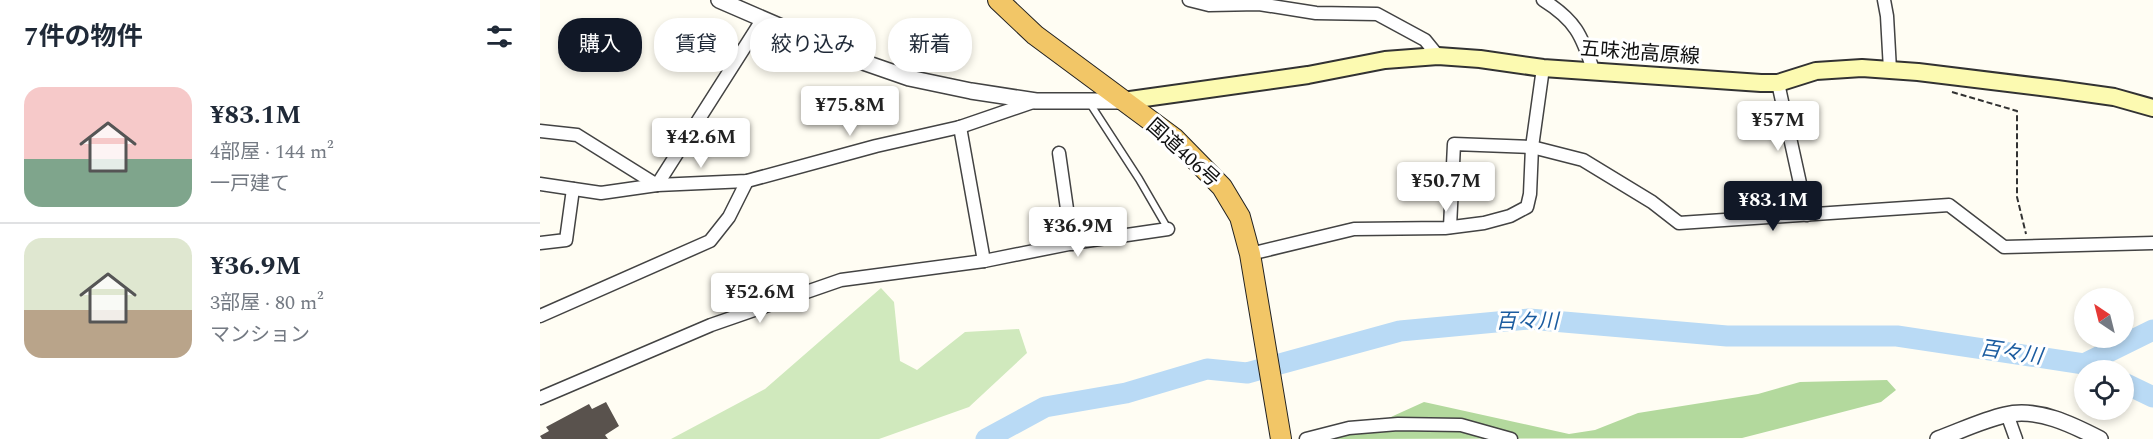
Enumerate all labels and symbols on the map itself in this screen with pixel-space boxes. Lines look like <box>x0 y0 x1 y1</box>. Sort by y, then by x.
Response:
street label: 五味池高原線 <box>1579 34 1701 72</box>
pin: ¥75.8M <box>801 86 899 137</box>
pin: ¥57M <box>1742 101 1814 152</box>
street label: 国道406号 <box>1140 112 1226 194</box>
pin: ¥42.6M <box>652 118 750 169</box>
pin: ¥50.7M <box>1397 162 1495 213</box>
pin: ¥83.1M <box>1724 181 1822 232</box>
pin: ¥36.9M <box>1029 207 1127 258</box>
pin: ¥52.6M <box>711 273 809 324</box>
north arrow <box>2074 288 2134 348</box>
water label: 百々川 <box>1496 306 1560 338</box>
water label: 百々川 <box>1978 333 2046 374</box>

